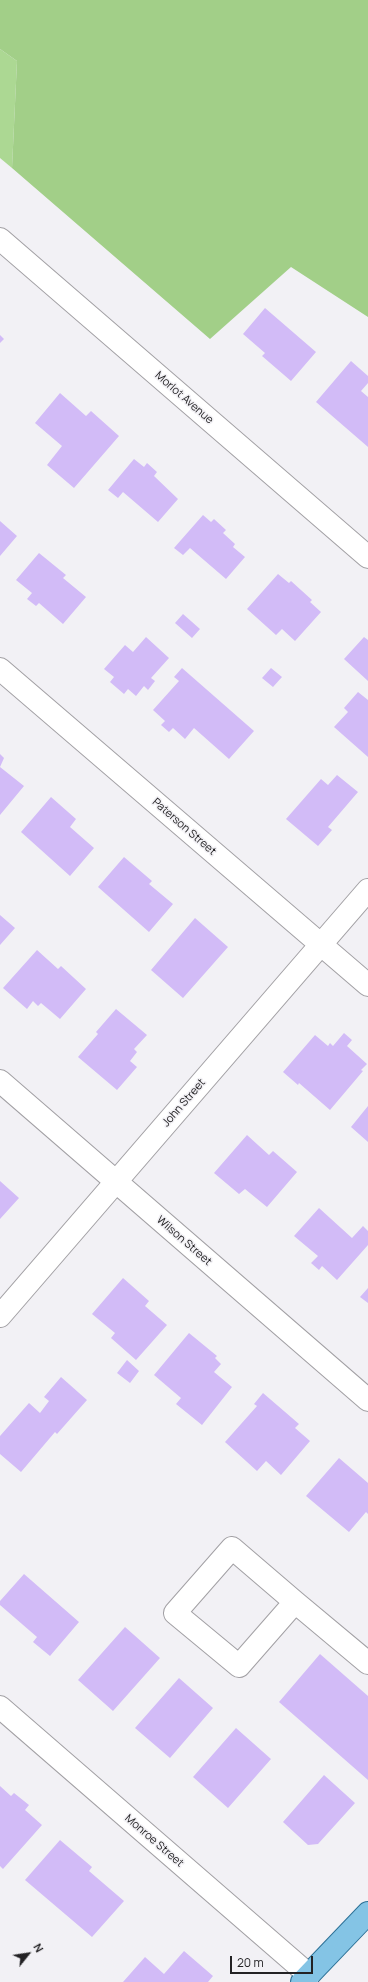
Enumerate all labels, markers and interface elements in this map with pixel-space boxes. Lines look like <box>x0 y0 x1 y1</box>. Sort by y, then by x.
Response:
street label: Morlot Avenue <box>152 369 216 427</box>
street label: Paterson Street <box>149 796 219 858</box>
street label: John Street <box>160 1076 208 1130</box>
street label: Wilson Street <box>154 1214 214 1268</box>
street label: Monroe Street <box>122 1812 186 1870</box>
north arrow <box>8 1934 48 1974</box>
text: N <box>30 1941 47 1955</box>
scale bar <box>232 1948 315 1974</box>
text: 20 m <box>237 1954 264 1971</box>

